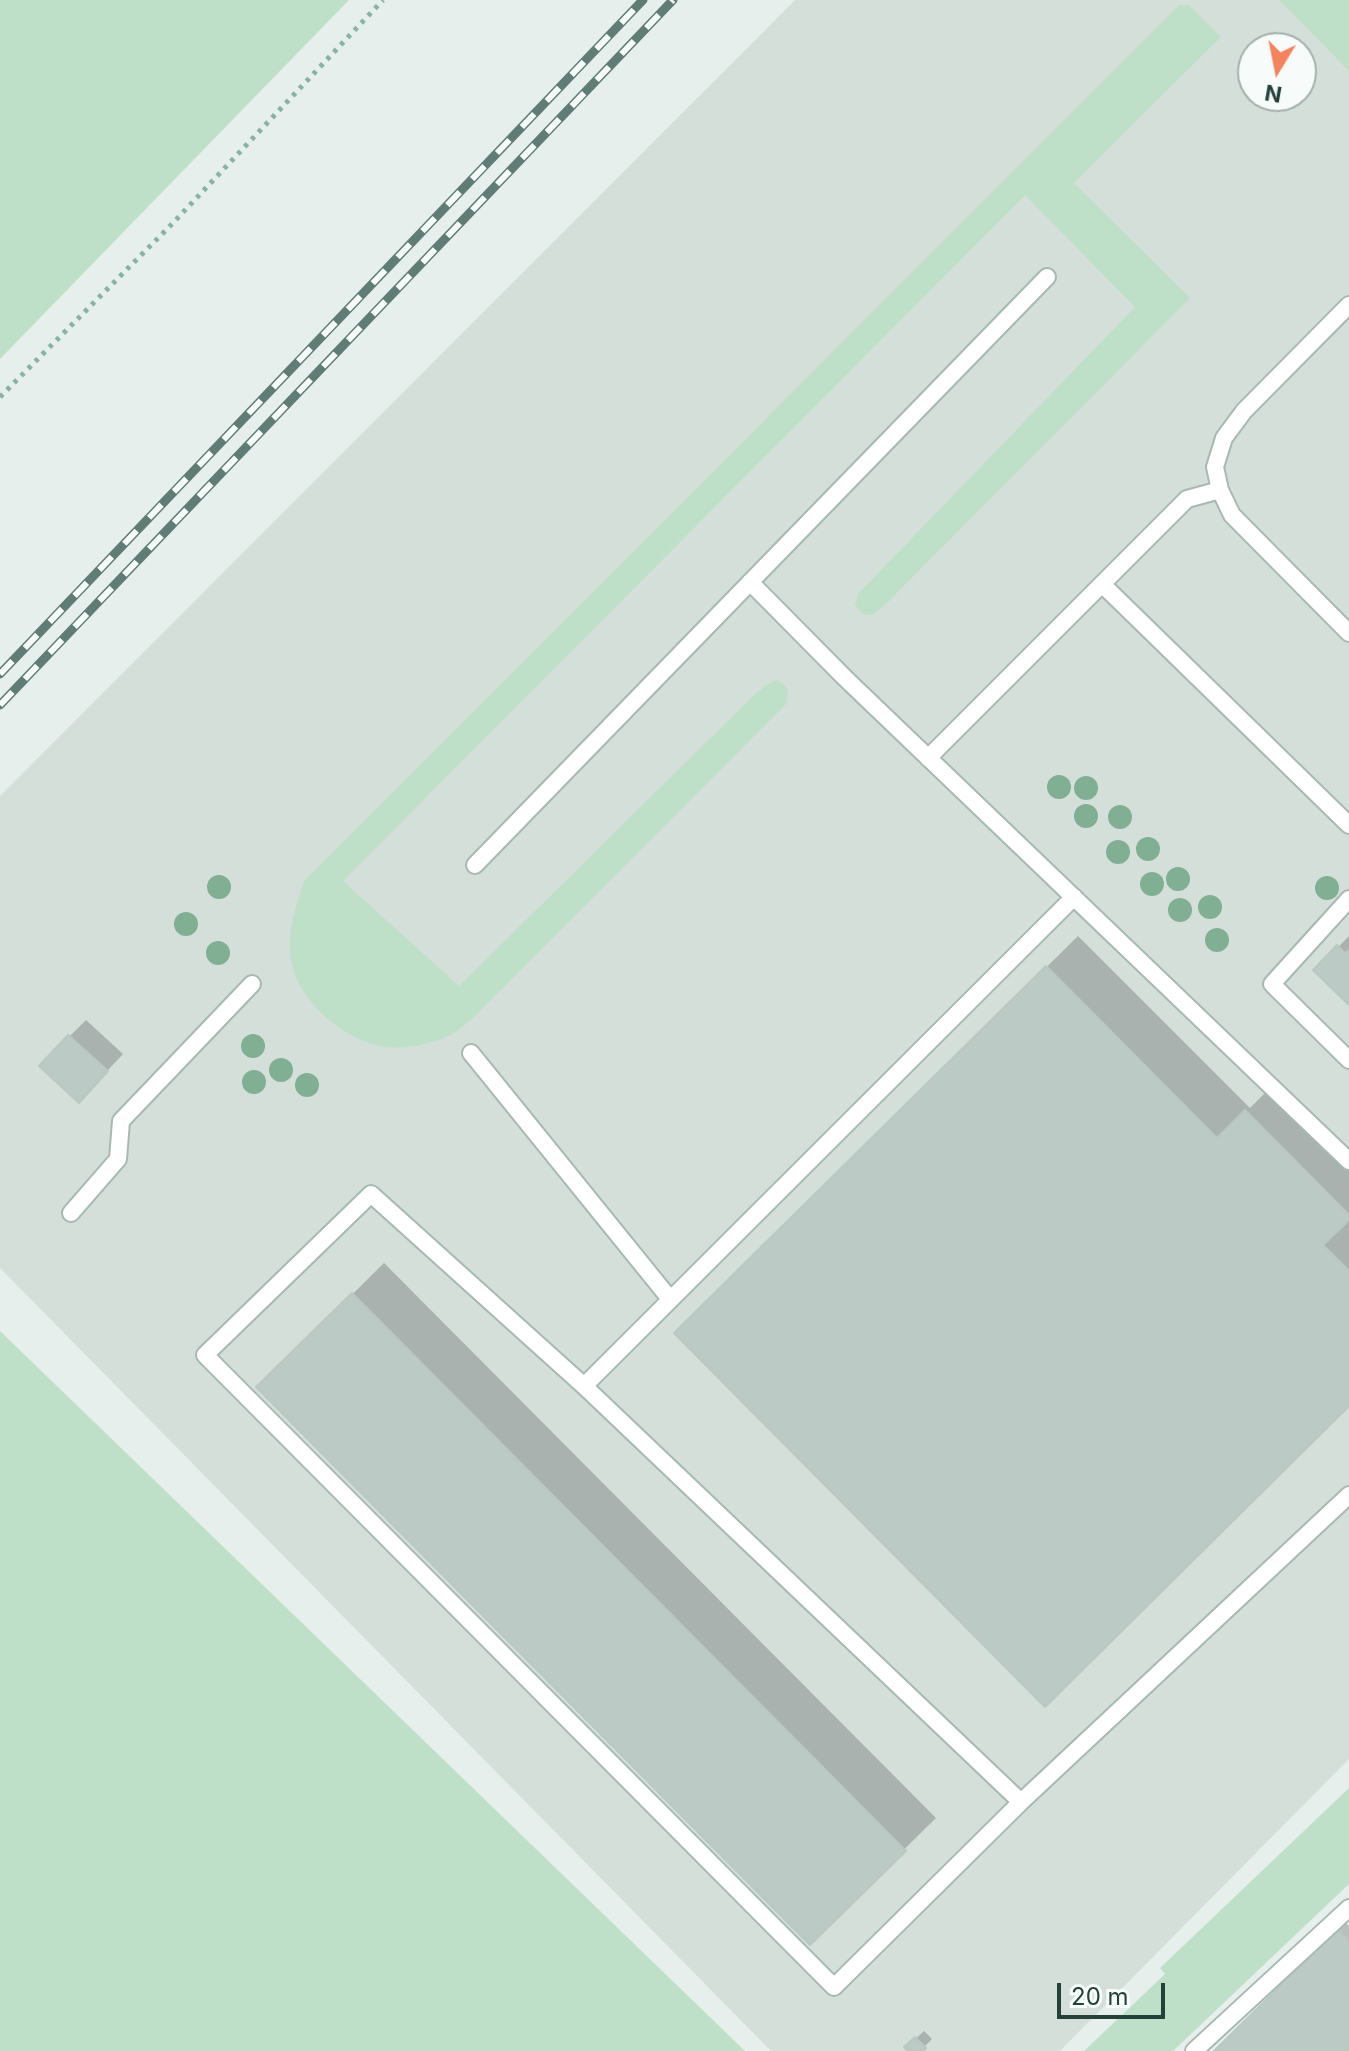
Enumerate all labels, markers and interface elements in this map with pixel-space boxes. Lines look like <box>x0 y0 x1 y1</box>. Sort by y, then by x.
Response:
north arrow <box>1237 32 1317 112</box>
text: N <box>1263 79 1284 108</box>
scale bar <box>1061 1967 1169 2017</box>
text: 20 m <box>1071 1982 1129 2011</box>

